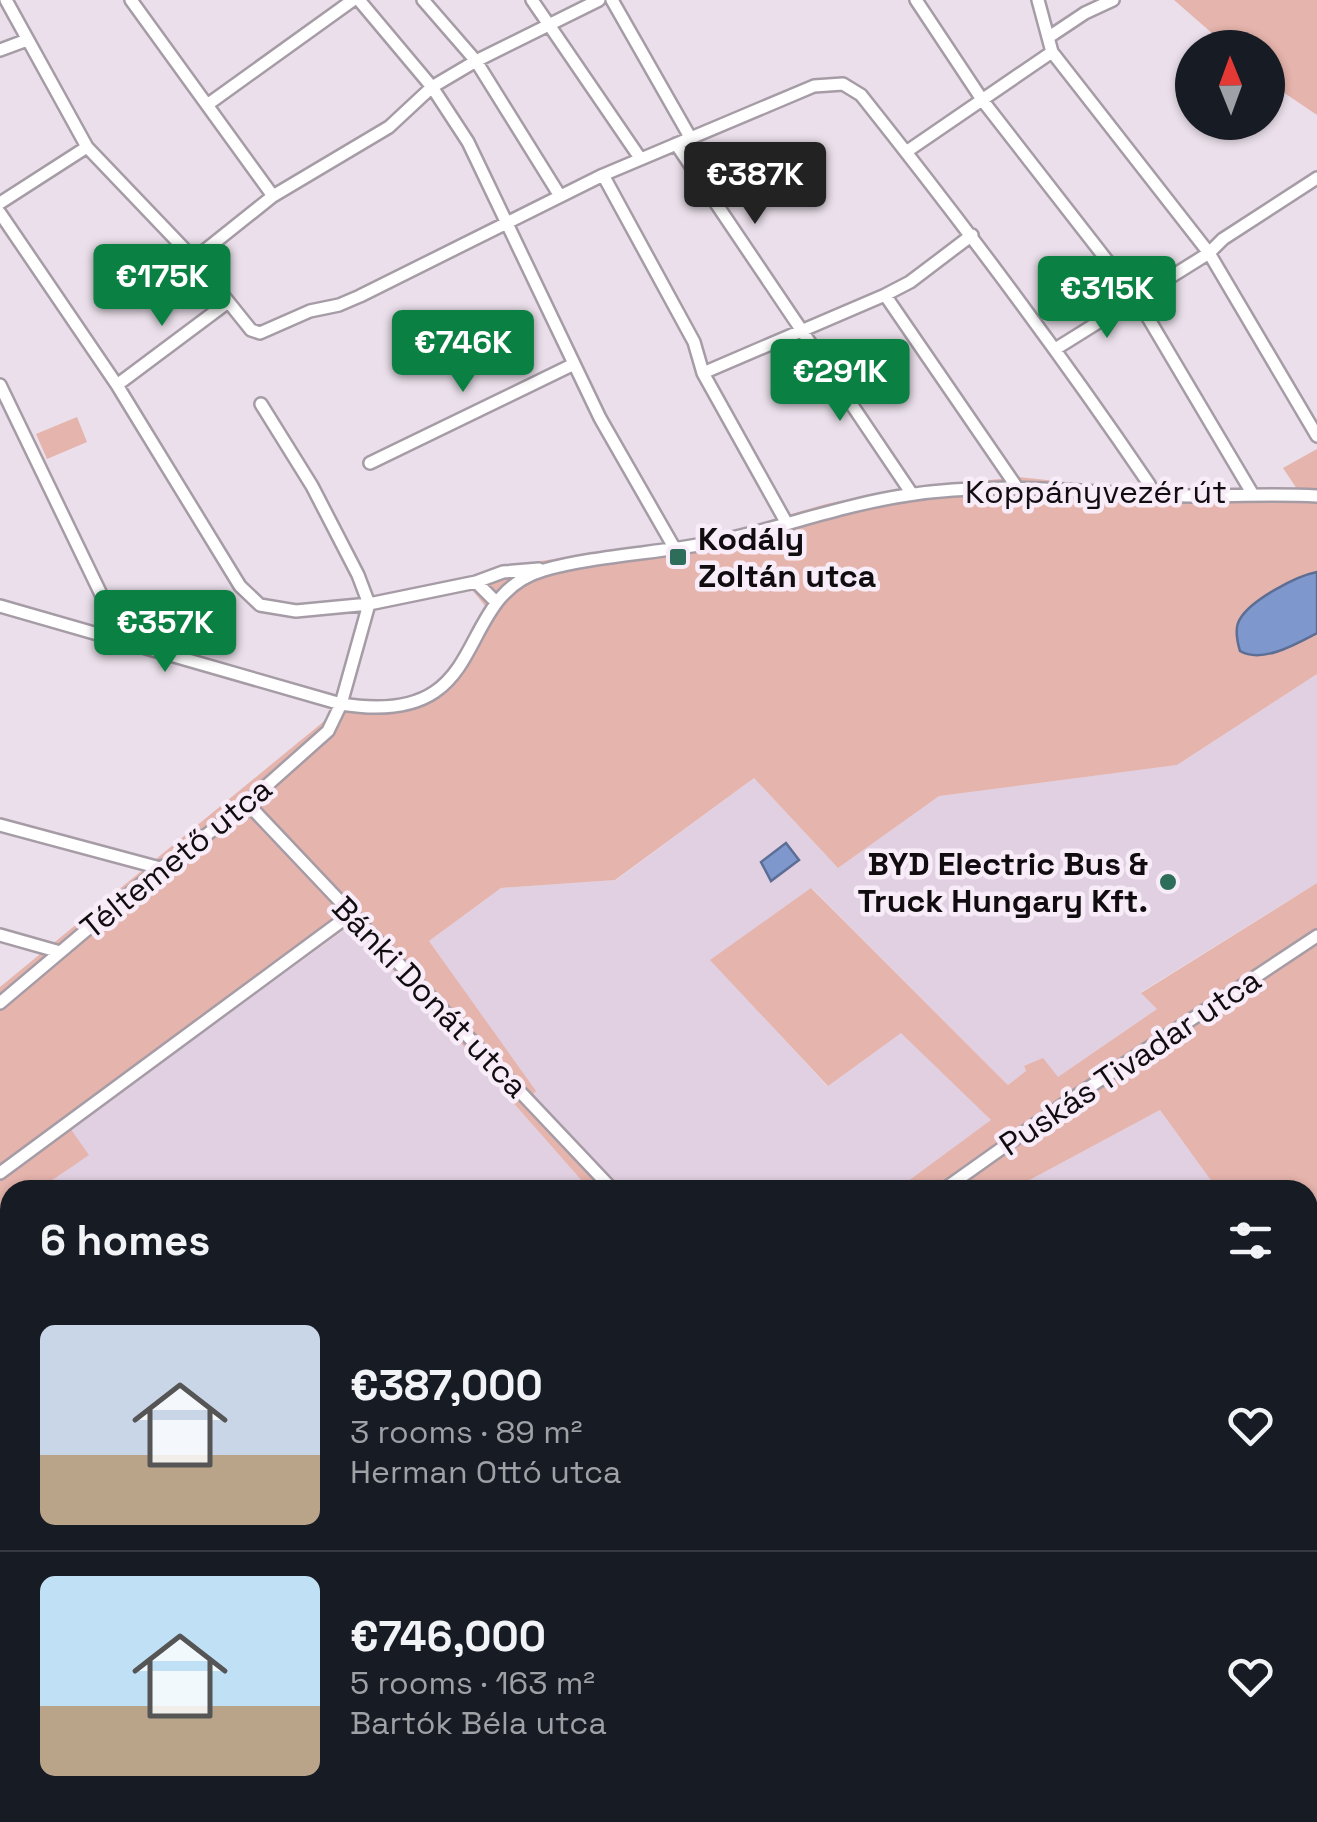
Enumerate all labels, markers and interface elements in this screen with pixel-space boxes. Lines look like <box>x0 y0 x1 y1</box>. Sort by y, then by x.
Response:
north arrow <box>1175 30 1285 140</box>
map controls <box>1175 30 1285 140</box>
pin: €387K <box>685 142 825 227</box>
text: €387K <box>706 154 804 194</box>
pin: €175K <box>92 244 232 329</box>
text: €175K <box>115 256 209 296</box>
pin: €315K <box>1037 256 1177 341</box>
text: €315K <box>1060 268 1154 308</box>
pin: €746K <box>393 310 533 395</box>
text: €746K <box>414 322 512 362</box>
pin: €291K <box>770 339 910 424</box>
text: €291K <box>793 351 887 391</box>
street label: Koppányvezér út <box>965 472 1227 512</box>
place label: Kodály Zoltán utca <box>698 519 876 596</box>
marker: Kodály Zoltán utca <box>667 546 689 568</box>
pin: €357K <box>95 590 235 675</box>
text: €357K <box>116 602 214 642</box>
street label: Téltemető utca <box>72 769 280 947</box>
place label: BYD Electric Bus & Truck Hungary Kft. <box>857 844 1148 921</box>
marker: BYD Electric Bus & Truck Hungary Kft. <box>1157 871 1179 893</box>
street label: Bánki Donát utca <box>324 888 536 1106</box>
street label: Puskás Tivadar utca <box>992 960 1268 1164</box>
icon: filters <box>1223 1213 1278 1268</box>
text: 6 homes <box>40 1214 210 1267</box>
text: €387,000 <box>350 1359 543 1412</box>
icon: home <box>120 1365 240 1485</box>
icon: heart <box>1223 1398 1278 1453</box>
text: 3 rooms · 89 m² <box>350 1412 582 1452</box>
text: Herman Ottó utca <box>350 1452 621 1492</box>
text: €746,000 <box>350 1610 546 1663</box>
icon: home <box>120 1616 240 1736</box>
icon: heart <box>1223 1649 1278 1704</box>
text: 5 rooms · 163 m² <box>350 1663 595 1703</box>
text: Bartók Béla utca <box>350 1703 607 1743</box>

